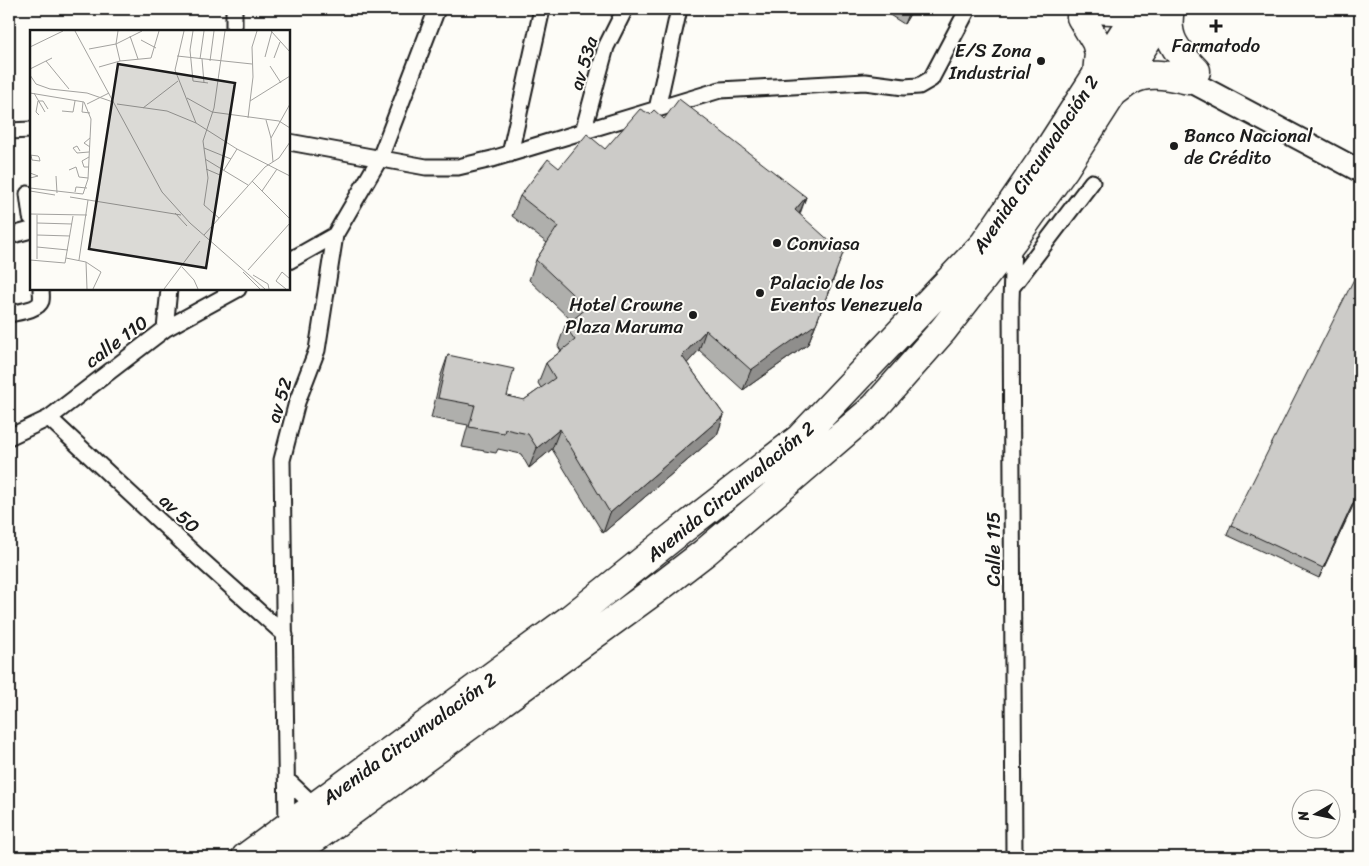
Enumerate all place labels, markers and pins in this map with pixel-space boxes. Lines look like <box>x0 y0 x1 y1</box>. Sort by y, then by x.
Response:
marker: Farmatodo <box>1210 20 1222 32</box>
place label: Farmatodo <box>1172 29 1261 62</box>
place label: E/S Zona Industrial <box>948 34 1032 89</box>
marker: E/S Zona Industrial <box>1035 55 1047 67</box>
place label: Banco Nacional de Crédito <box>1184 119 1313 174</box>
marker: Banco Nacional de Crédito <box>1168 140 1180 152</box>
place label: Conviasa <box>787 227 860 260</box>
marker: Conviasa <box>771 237 783 249</box>
place label: Palacio de los Eventos Venezuela <box>770 266 923 321</box>
marker: Palacio de los Eventos Venezuela <box>754 287 766 299</box>
place label: Hotel Crowne Plaza Maruma <box>565 288 683 343</box>
marker: Hotel Crowne Plaza Maruma <box>687 309 699 321</box>

